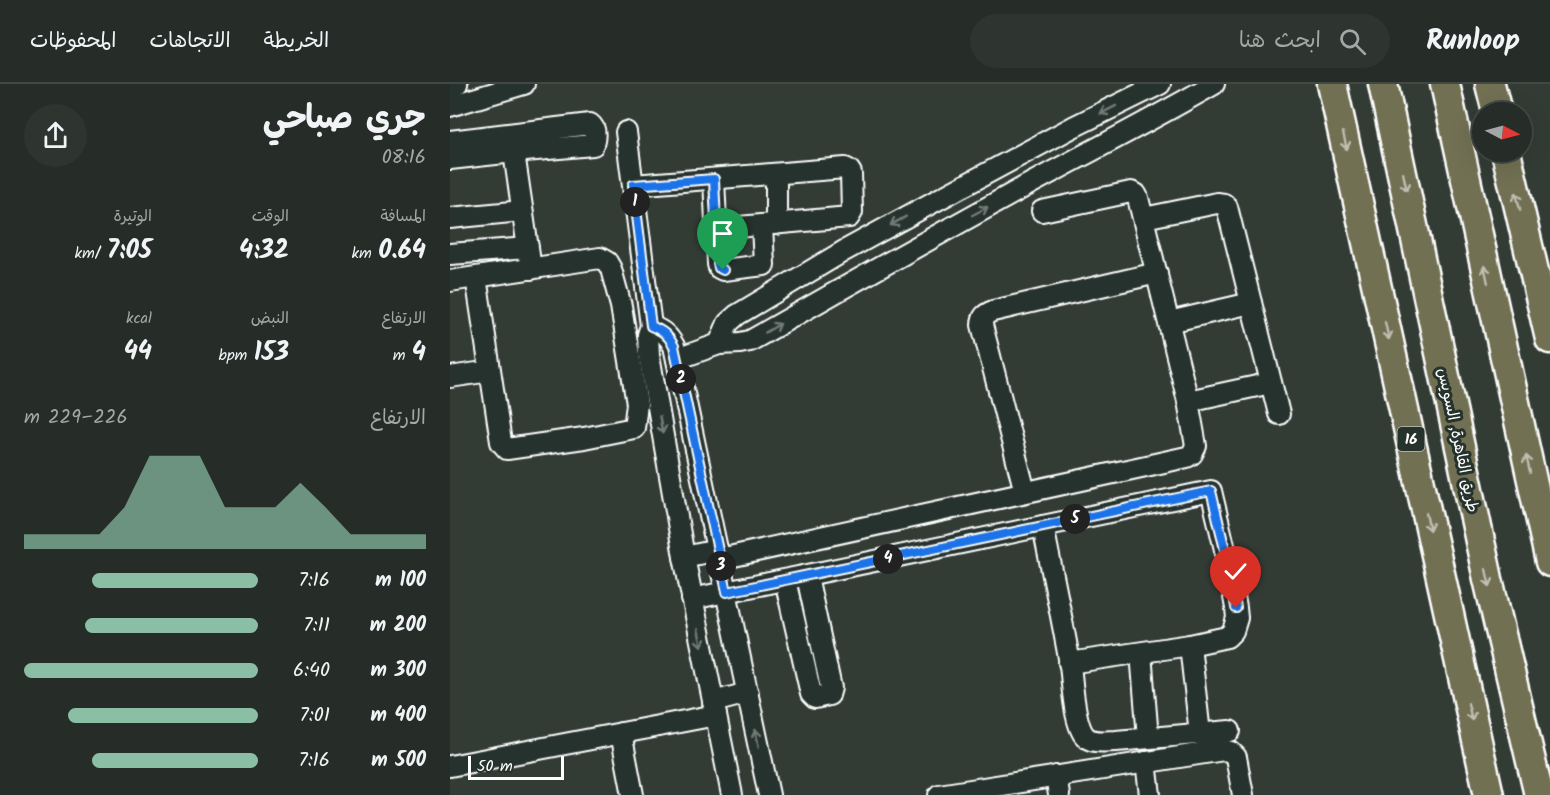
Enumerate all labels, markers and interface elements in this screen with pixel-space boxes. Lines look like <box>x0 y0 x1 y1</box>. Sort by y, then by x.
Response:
search box <box>970 14 1390 68</box>
text: Runloop <box>1426 19 1520 64</box>
text: ابحث هنا <box>1239 24 1321 59</box>
text: المحفوظات <box>30 25 116 58</box>
text: الاتجاهات <box>149 25 231 58</box>
text: الخريطة <box>264 25 329 58</box>
icon: search <box>1336 25 1369 58</box>
text: جري صباحي <box>263 93 426 146</box>
north arrow <box>1472 102 1532 162</box>
map controls <box>1472 102 1532 162</box>
button: share <box>24 104 87 167</box>
one-way arrow <box>1099 105 1117 116</box>
one-way arrow <box>1339 131 1351 150</box>
text: 08:16 <box>382 142 426 174</box>
one-way arrow <box>1400 172 1411 191</box>
pin: 1 <box>620 187 650 217</box>
text: 1 <box>633 189 637 214</box>
one-way arrow <box>1512 191 1524 210</box>
text: الوتيرة <box>113 204 152 229</box>
text: الوقت <box>252 204 289 229</box>
text: المسافة <box>380 204 426 229</box>
one-way arrow <box>971 205 988 217</box>
pin <box>697 208 748 270</box>
one-way arrow <box>890 216 908 227</box>
icon: arrive <box>706 217 739 250</box>
text: 7:05 <box>107 230 152 272</box>
text: 4:32 <box>239 230 289 272</box>
text: 0.64 <box>378 230 426 272</box>
text: /km <box>74 241 107 266</box>
text: km <box>352 241 378 266</box>
one-way arrow <box>1480 264 1491 284</box>
text: kcal <box>126 306 152 331</box>
text: النبض <box>251 306 289 331</box>
text: الارتفاع <box>381 306 426 331</box>
one-way arrow <box>764 321 781 333</box>
one-way arrow <box>1382 322 1394 341</box>
text: 44 <box>124 331 152 373</box>
text: 153 <box>254 332 289 374</box>
text: 4 <box>412 332 426 374</box>
text: bpm <box>219 343 254 368</box>
text: m <box>393 343 412 368</box>
pin: 2 <box>666 364 696 394</box>
text: 2 <box>676 366 686 391</box>
street label: طريق القاهرة, السويس <box>1430 366 1485 515</box>
text: 226–229 m <box>24 402 128 434</box>
text: الارتفاع <box>370 403 426 435</box>
one-way arrow <box>656 415 667 434</box>
road number: 16 <box>1398 427 1424 451</box>
one-way arrow <box>1522 455 1533 474</box>
pin: 5 <box>1060 504 1090 534</box>
text: 5 <box>1071 506 1079 531</box>
one-way arrow <box>1423 512 1435 531</box>
pin: 4 <box>873 544 903 574</box>
text: 4 <box>884 546 892 571</box>
pin <box>1210 546 1261 608</box>
pin: 3 <box>706 551 736 581</box>
text: 3 <box>717 553 725 578</box>
icon: check <box>1219 555 1252 588</box>
text: 7:16 <box>298 565 330 597</box>
text: 100 m <box>375 565 426 597</box>
one-way arrow <box>1483 569 1495 588</box>
text: 7:11 <box>303 610 330 642</box>
text: 200 m <box>370 610 426 642</box>
one-way arrow <box>695 627 706 647</box>
text: 6:40 <box>293 655 330 687</box>
text: 300 m <box>370 655 426 687</box>
text: 7:01 <box>300 700 330 732</box>
text: 400 m <box>370 700 426 732</box>
one-way arrow <box>1465 703 1477 722</box>
one-way arrow <box>751 728 762 748</box>
text: 7:16 <box>298 745 330 777</box>
text: 500 m <box>371 745 426 777</box>
scale bar <box>468 753 564 780</box>
text: 50 m <box>477 754 513 779</box>

